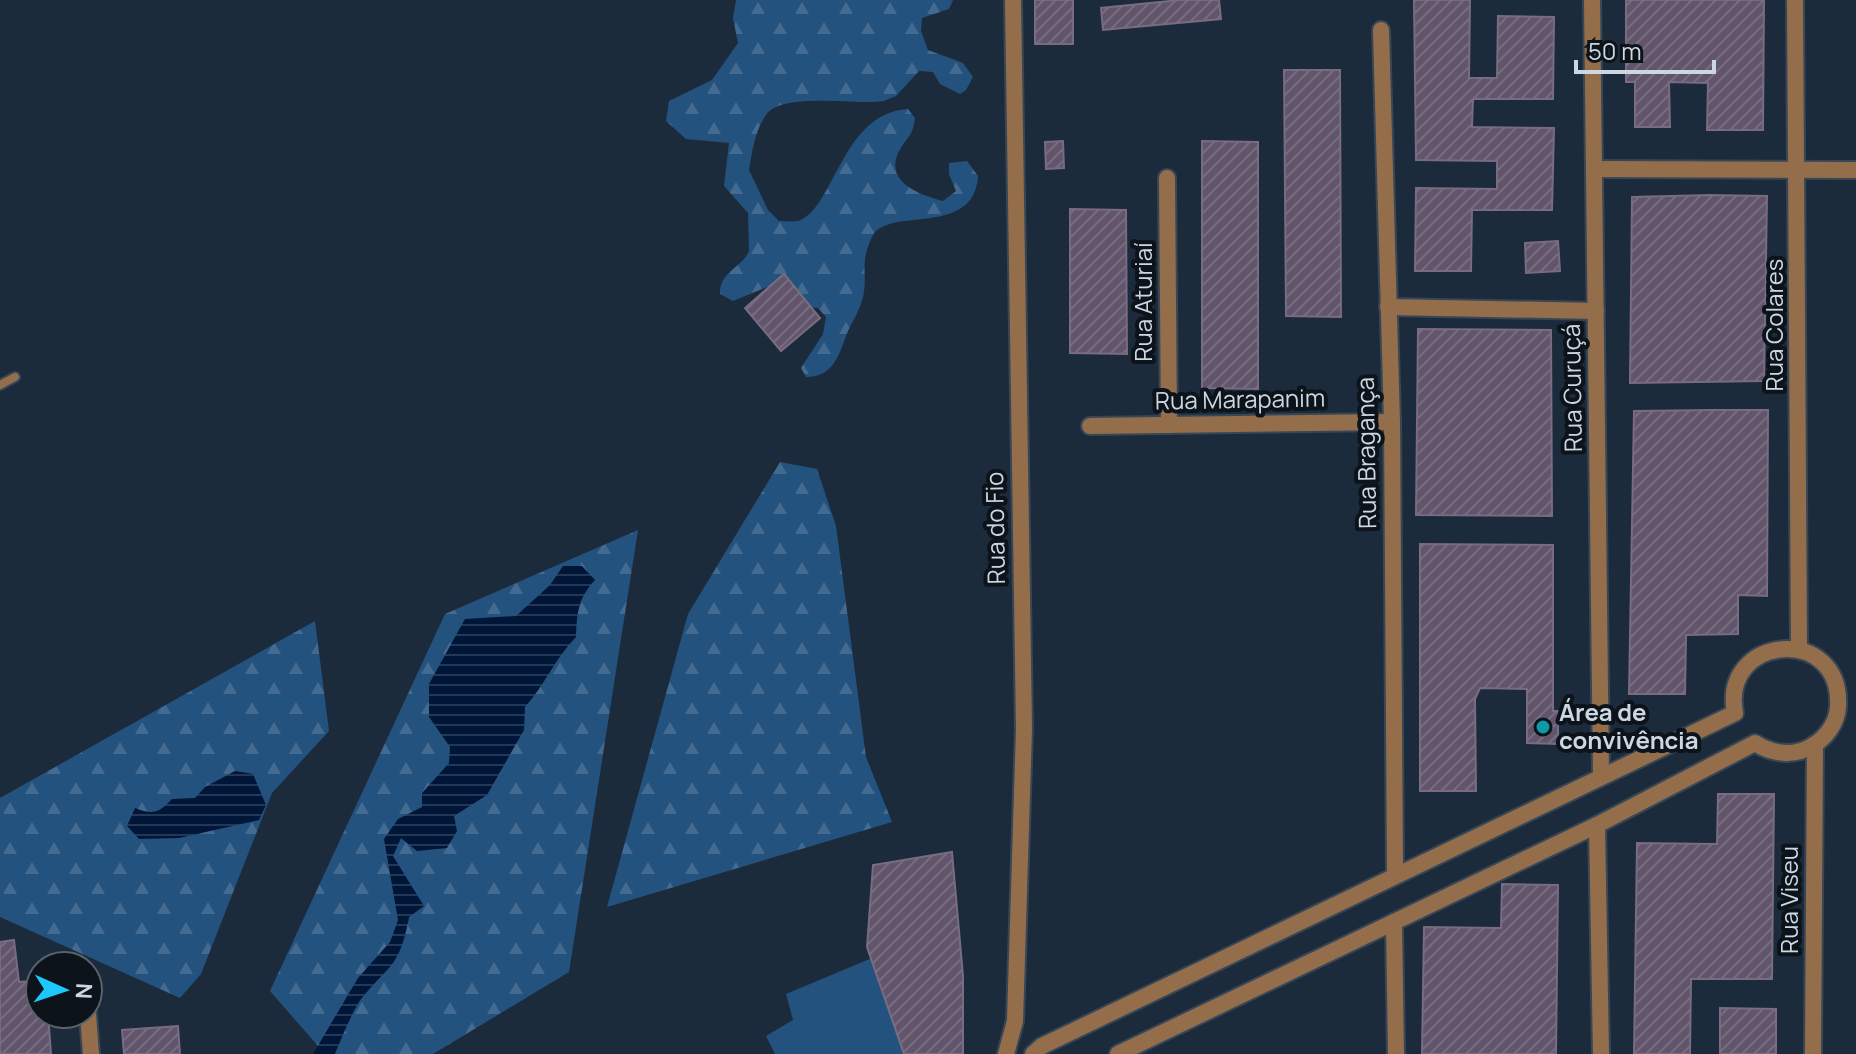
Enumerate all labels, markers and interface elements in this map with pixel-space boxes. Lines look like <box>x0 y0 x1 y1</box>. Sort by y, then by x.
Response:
scale bar <box>1576 24 1714 74</box>
text: 50 m <box>1588 34 1642 67</box>
street label: Rua Aturiaí <box>1126 242 1159 362</box>
street label: Rua Colares <box>1757 259 1790 391</box>
street label: Rua Curuçá <box>1554 324 1589 453</box>
street label: Rua Bragança <box>1348 377 1383 529</box>
street label: Rua Marapanim <box>1155 381 1325 416</box>
street label: Rua do Fio <box>977 471 1012 585</box>
place label: Área de convivência <box>1559 695 1698 756</box>
marker: Área de convivência <box>1534 718 1552 736</box>
street label: Rua Viseu <box>1772 846 1805 954</box>
north arrow <box>24 950 104 1030</box>
text: N <box>69 982 99 1000</box>

